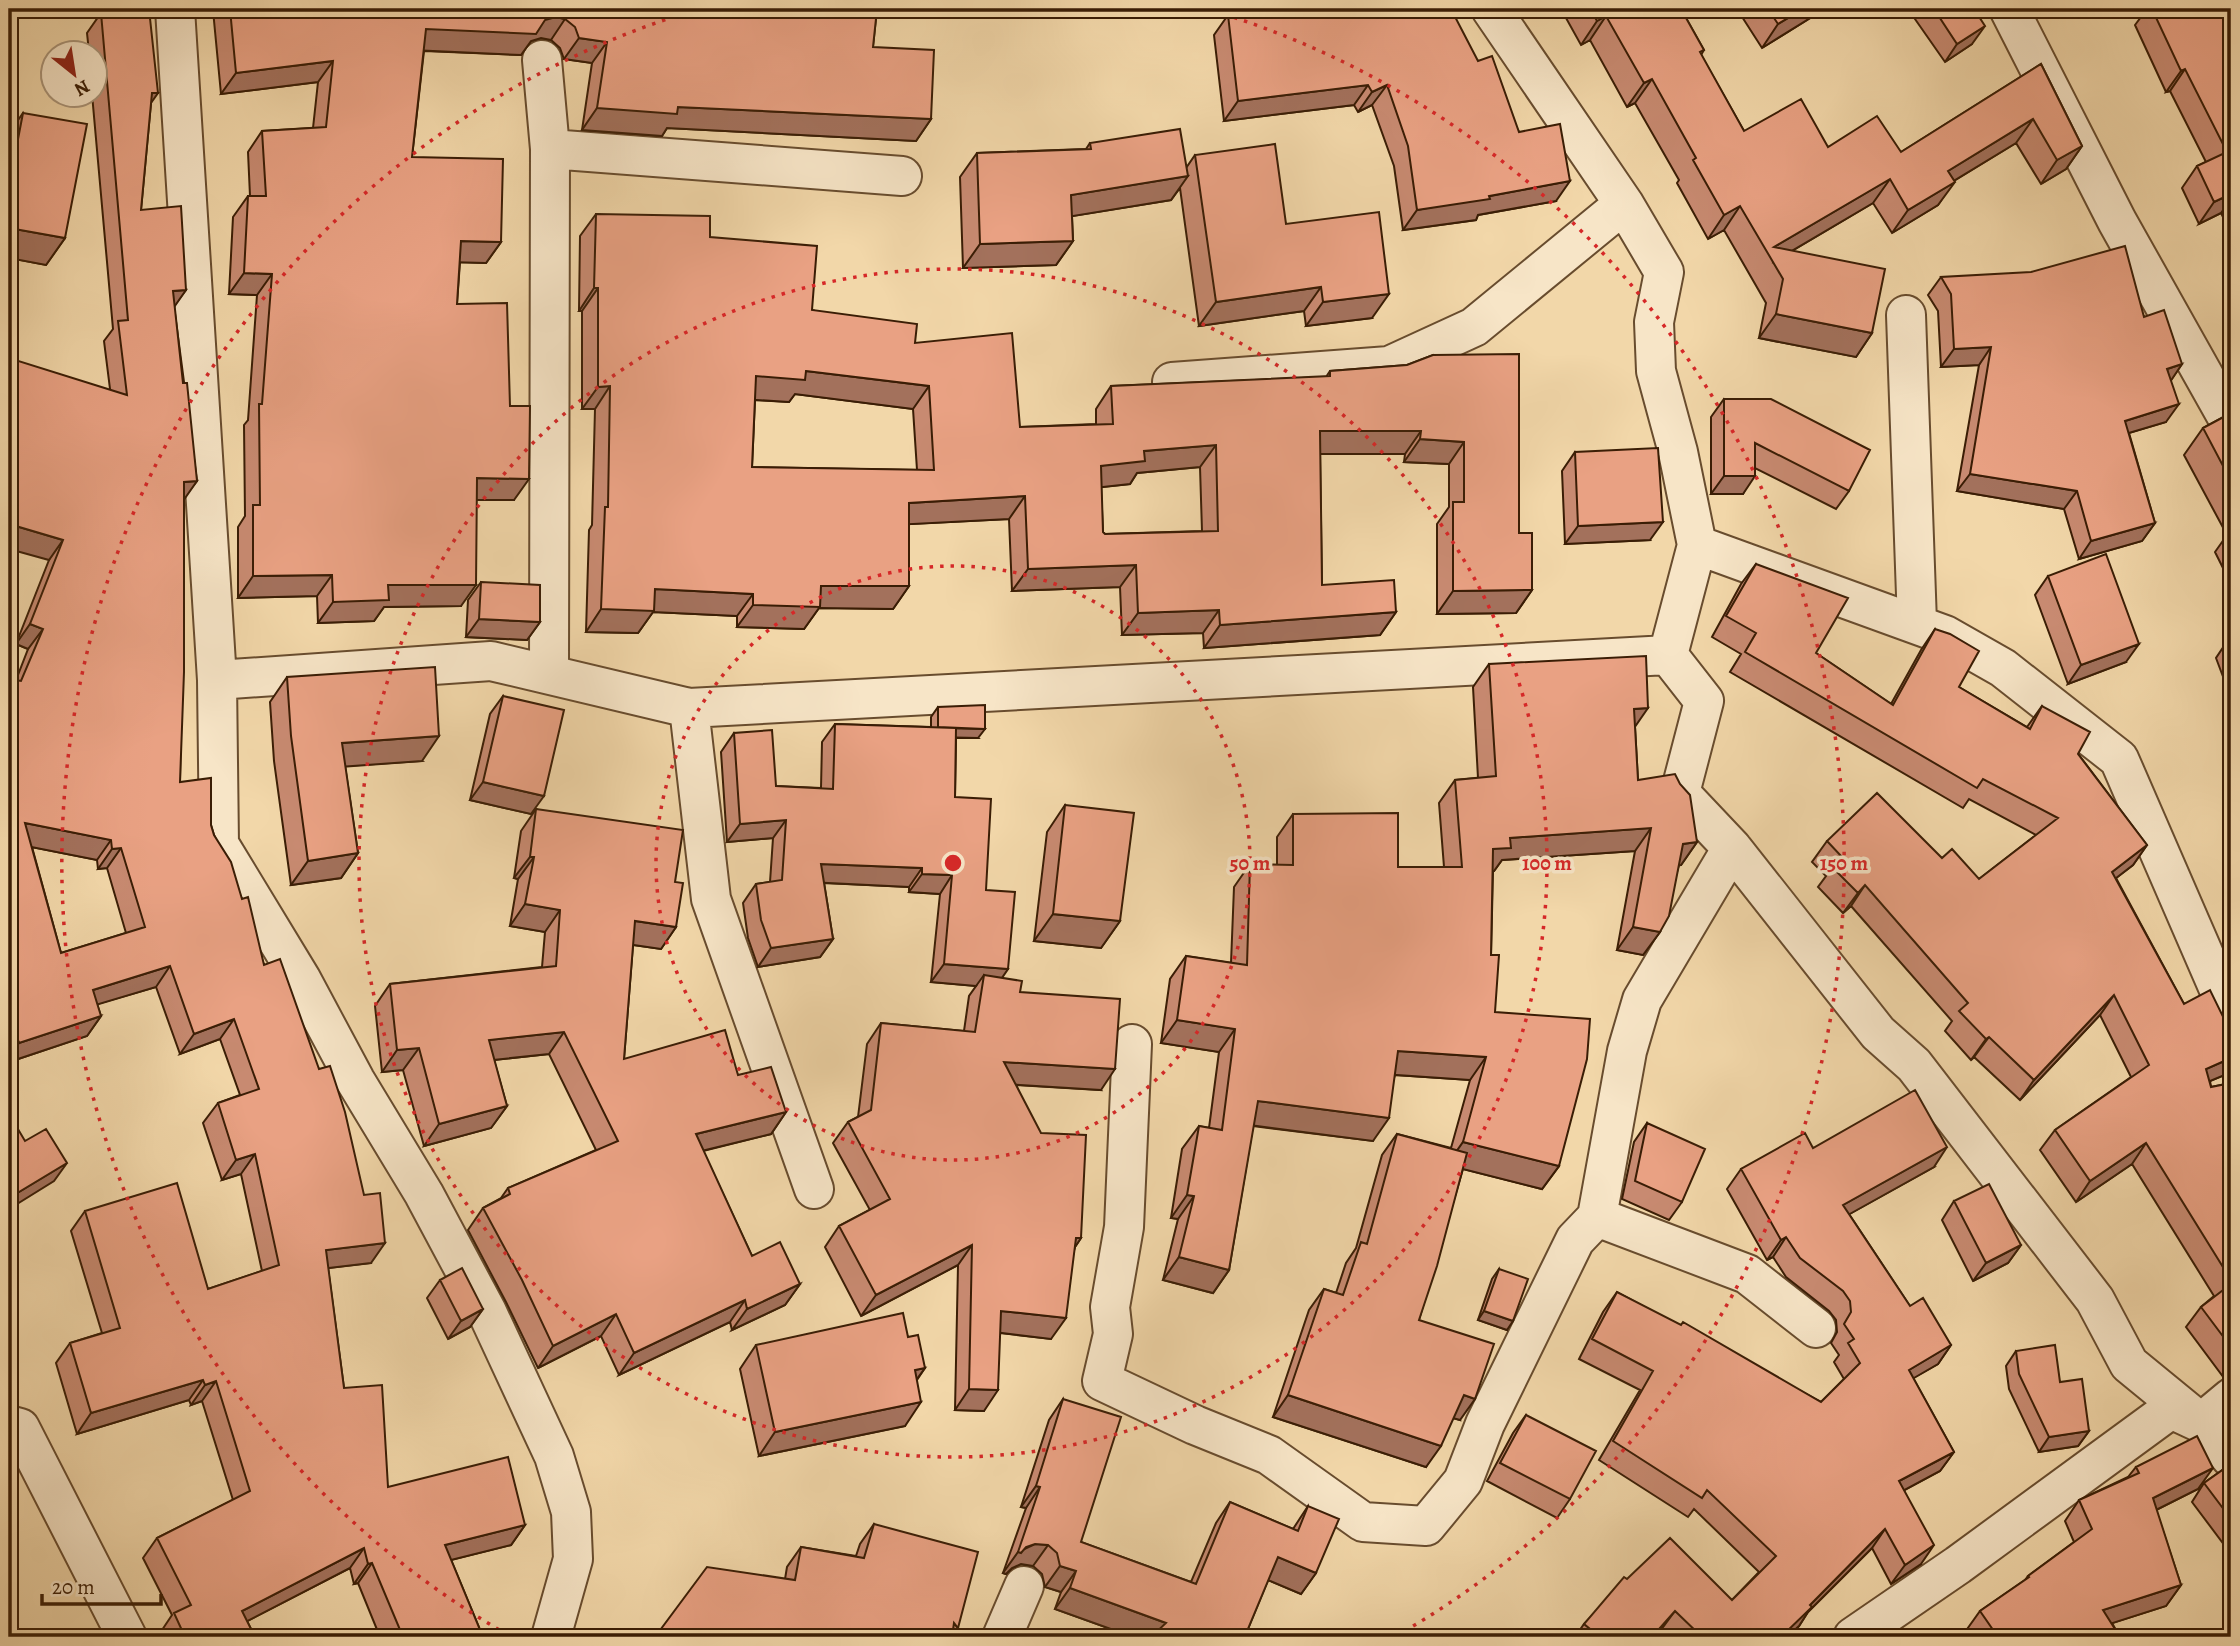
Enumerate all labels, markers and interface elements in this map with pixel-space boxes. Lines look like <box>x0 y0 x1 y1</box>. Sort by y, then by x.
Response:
north arrow <box>38 38 108 108</box>
text: N <box>69 73 94 103</box>
text: 50 m <box>1230 849 1271 877</box>
text: 100 m <box>1522 849 1572 877</box>
text: 150 m <box>1820 849 1869 877</box>
centre of rings <box>941 851 965 875</box>
scale bar <box>42 1562 161 1606</box>
text: 20 m <box>52 1573 95 1601</box>

